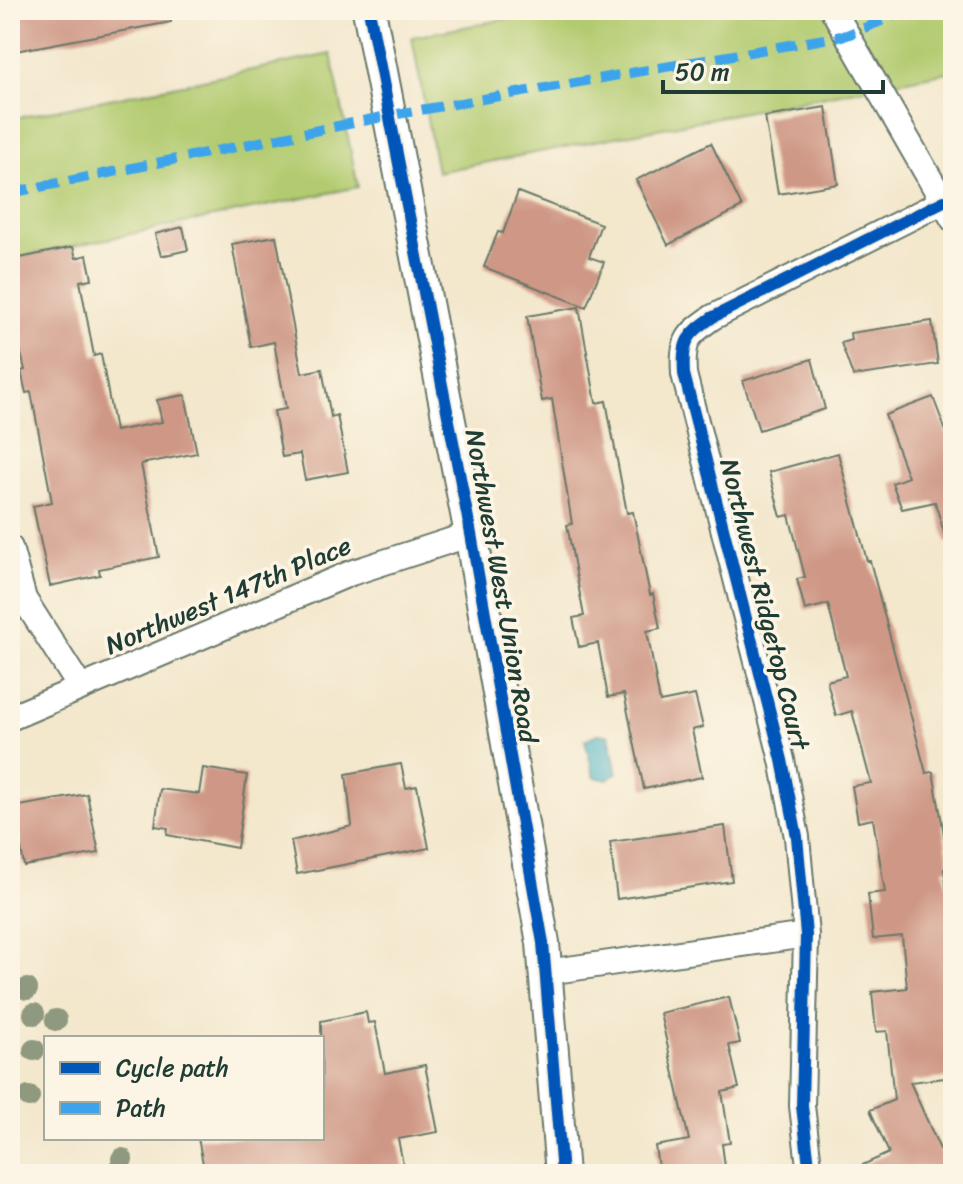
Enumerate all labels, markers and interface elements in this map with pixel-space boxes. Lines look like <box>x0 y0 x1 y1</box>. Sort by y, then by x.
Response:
scale bar <box>663 44 883 94</box>
text: 50 m <box>675 51 730 93</box>
street label: Northwest West Union Road <box>452 425 553 749</box>
street label: Northwest Ridgetop Court <box>707 453 824 756</box>
street label: Northwest 147th Place <box>98 522 358 668</box>
legend <box>44 1036 324 1140</box>
text: Cycle path <box>116 1047 229 1089</box>
text: Path <box>116 1087 166 1129</box>

